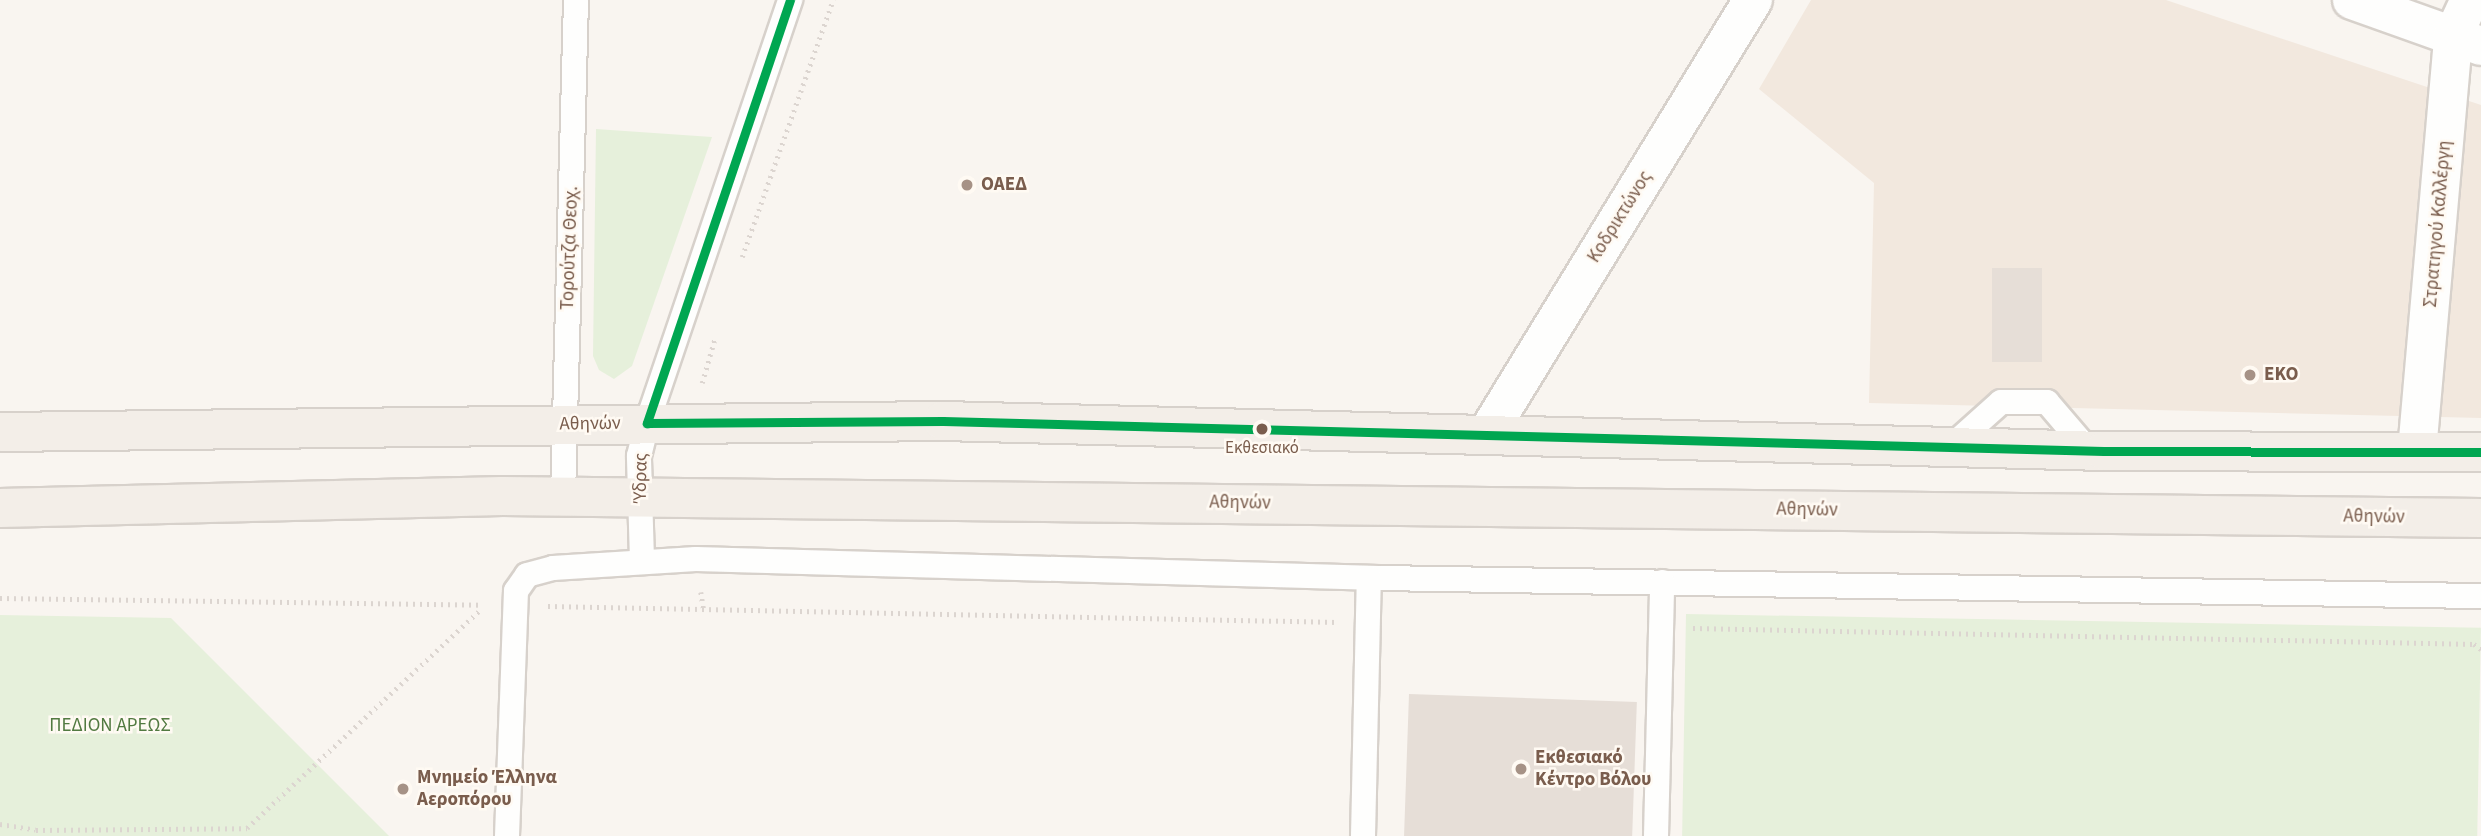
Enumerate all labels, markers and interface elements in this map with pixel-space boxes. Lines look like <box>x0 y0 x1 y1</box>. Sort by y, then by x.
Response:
street label: Στρατηγού Καλλέργη <box>2419 140 2457 308</box>
street label: Κοδρικτώνος <box>1583 167 1657 267</box>
place label: ΟΑΕΔ <box>981 174 1027 196</box>
marker: ΟΑΕΔ <box>959 177 975 193</box>
street label: Τορούτζα Θεοχ. <box>556 186 584 310</box>
place label: EKO <box>2264 364 2299 386</box>
marker: EKO <box>2242 367 2258 383</box>
street label: Αθηνών <box>559 412 621 436</box>
marker: Εκθεσιακό <box>1255 422 1269 436</box>
place label: Εκθεσιακό <box>1225 439 1299 459</box>
street label: Ύδρας <box>629 453 653 503</box>
street label: Αθηνών <box>1209 491 1271 515</box>
street label: Αθηνών <box>1776 498 1838 522</box>
street label: Αθηνών <box>2343 505 2405 529</box>
park label: ΠΕΔΙΟΝ ΑΡΕΩΣ <box>49 715 171 737</box>
place label: Εκθεσιακό Κέντρο Βόλου <box>1535 747 1651 791</box>
marker: Εκθεσιακό Κέντρο Βόλου <box>1513 761 1529 777</box>
place label: Μνημείο Έλληνα Αεροπόρου <box>417 767 557 811</box>
marker: Μνημείο Έλληνα Αεροπόρου <box>395 781 411 797</box>

